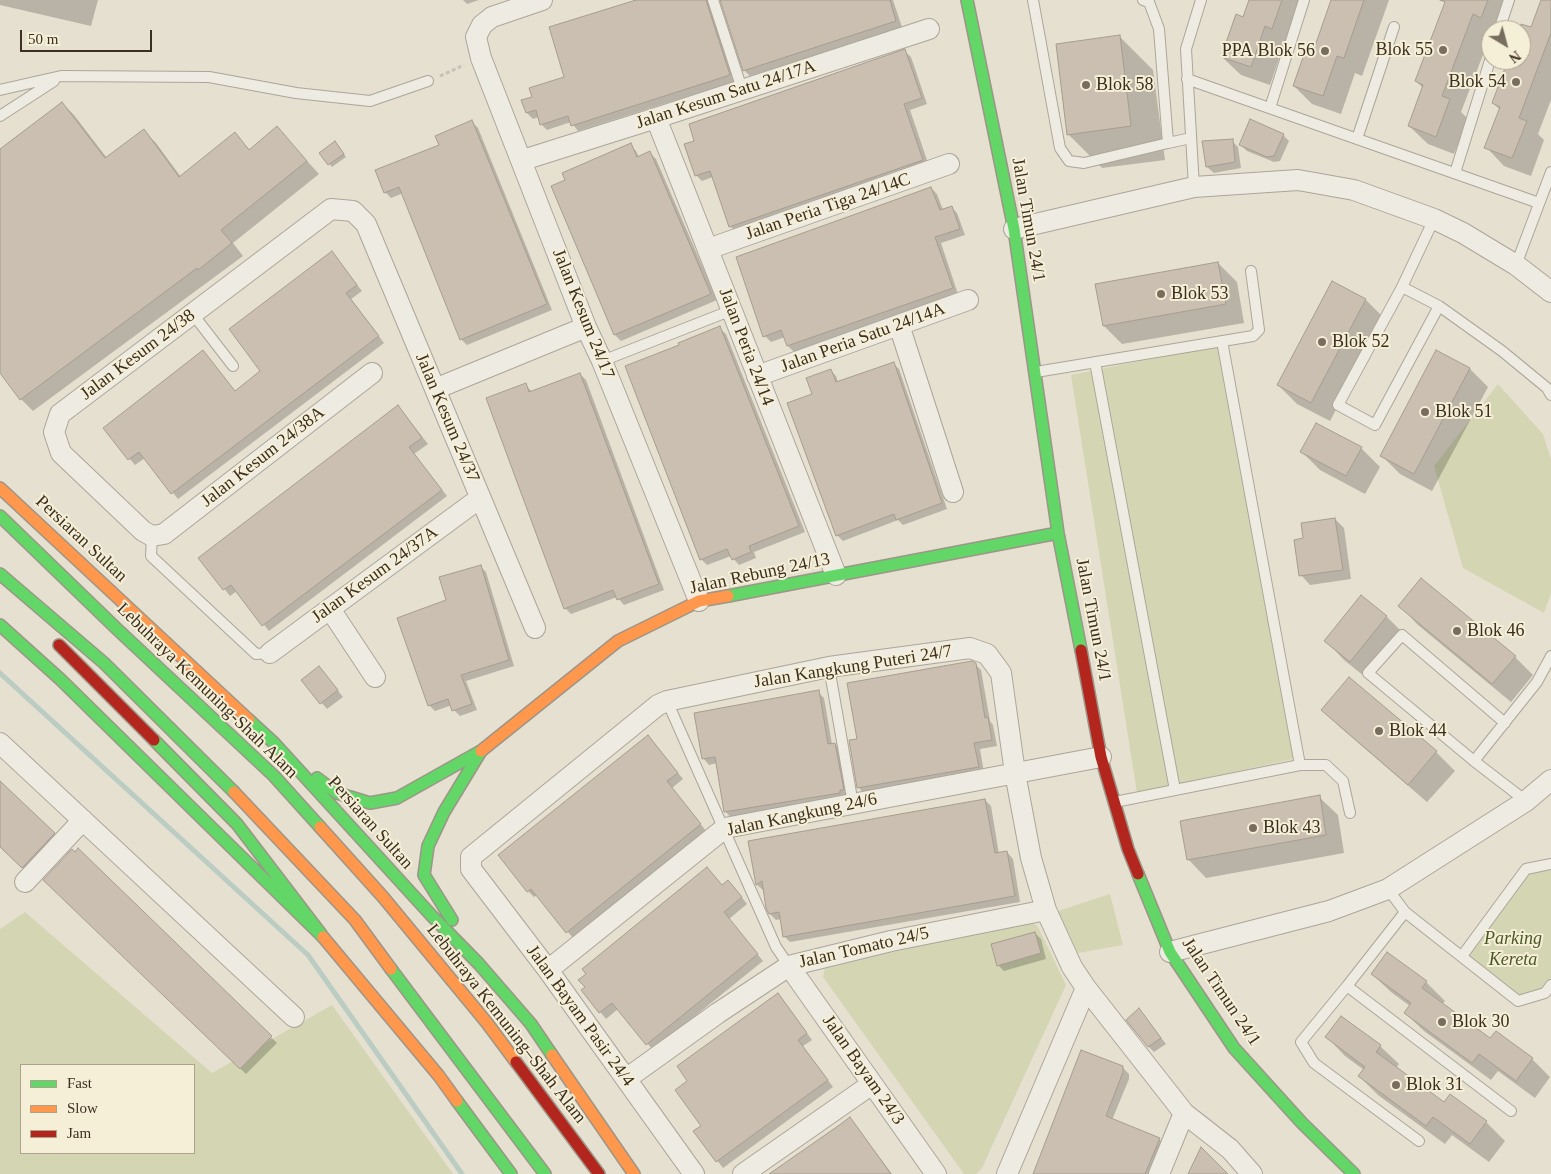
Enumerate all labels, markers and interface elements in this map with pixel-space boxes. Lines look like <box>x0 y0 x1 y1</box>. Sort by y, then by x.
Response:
scale bar <box>22 20 155 52</box>
north arrow <box>1481 20 1531 70</box>
text: 50 m <box>28 31 58 47</box>
place label: Blok 55 <box>1375 39 1433 61</box>
place label: PPA Blok 56 <box>1222 40 1315 62</box>
marker: Blok 55 <box>1437 44 1449 56</box>
marker: PPA Blok 56 <box>1319 45 1331 57</box>
text: N <box>1506 48 1523 66</box>
street label: Jalan Kesum Satu 24/17A <box>634 56 818 134</box>
place label: Blok 54 <box>1448 71 1506 93</box>
place label: Blok 58 <box>1096 74 1154 96</box>
marker: Blok 54 <box>1510 76 1522 88</box>
marker: Blok 58 <box>1080 79 1092 91</box>
street label: Jalan Timun 24/1 <box>1006 156 1050 284</box>
street label: Jalan Peria Tiga 24/14C <box>743 169 913 245</box>
street label: Jalan Kesum 24/17 <box>547 246 619 382</box>
place label: Blok 53 <box>1171 283 1229 305</box>
street label: Jalan Peria 24/14 <box>714 285 778 409</box>
marker: Blok 53 <box>1155 288 1167 300</box>
street label: Jalan Peria Satu 24/14A <box>778 298 948 378</box>
street label: Jalan Kesum 24/38 <box>76 305 200 405</box>
place label: Blok 52 <box>1332 331 1390 353</box>
marker: Blok 52 <box>1316 336 1328 348</box>
street label: Jalan Kesum 24/37 <box>410 350 484 486</box>
place label: Blok 51 <box>1435 401 1493 423</box>
street label: Jalan Kesum 24/38A <box>197 402 329 512</box>
marker: Blok 51 <box>1419 406 1431 418</box>
street label: Persiaran Sultan <box>31 491 131 587</box>
street label: Jalan Kesum 24/37A <box>308 522 442 628</box>
street label: Jalan Rebung 24/13 <box>688 549 832 599</box>
street label: Jalan Timun 24/1 <box>1070 556 1116 684</box>
street label: Lebuhraya Kemuning-Shah Alam <box>112 599 302 783</box>
place label: Blok 46 <box>1467 620 1525 642</box>
marker: Blok 46 <box>1451 625 1463 637</box>
street label: Jalan Kangkung Puteri 24/7 <box>752 641 954 693</box>
place label: Blok 44 <box>1389 720 1447 742</box>
marker: Blok 44 <box>1373 725 1385 737</box>
street label: Persiaran Sultan <box>323 772 417 874</box>
street label: Jalan Kangkung 24/6 <box>725 789 879 841</box>
place label: Blok 43 <box>1263 817 1321 839</box>
marker: Blok 43 <box>1247 822 1259 834</box>
street label: Lebuhraya Kemuning–Shah Alam <box>421 920 591 1128</box>
street label: Jalan Tomato 24/5 <box>797 923 931 973</box>
park label: Parking Kereta <box>1484 928 1542 971</box>
street label: Jalan Timun 24/1 <box>1177 934 1265 1050</box>
street label: Jalan Bayam Pasir 24/4 <box>521 941 639 1091</box>
street label: Jalan Bayam 24/3 <box>817 1011 909 1129</box>
place label: Blok 30 <box>1452 1011 1510 1033</box>
marker: Blok 30 <box>1436 1016 1448 1028</box>
legend <box>20 1064 195 1154</box>
place label: Blok 31 <box>1406 1074 1464 1096</box>
text: Fast <box>67 1075 92 1091</box>
marker: Blok 31 <box>1390 1079 1402 1091</box>
text: Slow <box>67 1100 98 1116</box>
text: Jam <box>67 1125 91 1141</box>

